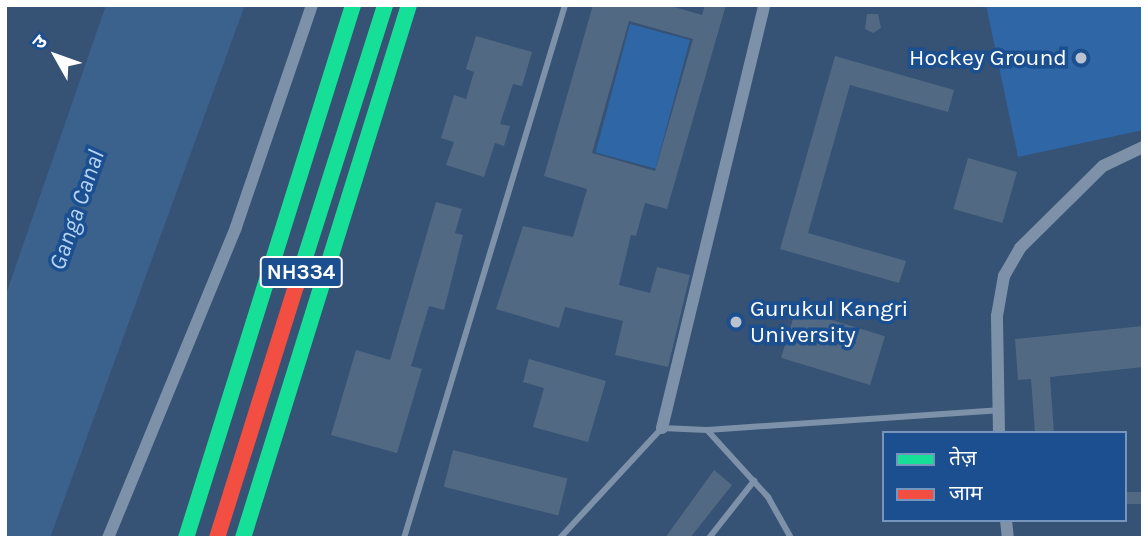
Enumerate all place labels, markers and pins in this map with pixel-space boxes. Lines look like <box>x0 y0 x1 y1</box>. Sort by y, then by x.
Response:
place label: Hockey Ground <box>909 44 1067 72</box>
marker: Hockey Ground <box>1073 50 1089 66</box>
place label: Gurukul Kangri University <box>750 295 908 349</box>
marker: Gurukul Kangri University <box>728 314 744 330</box>

